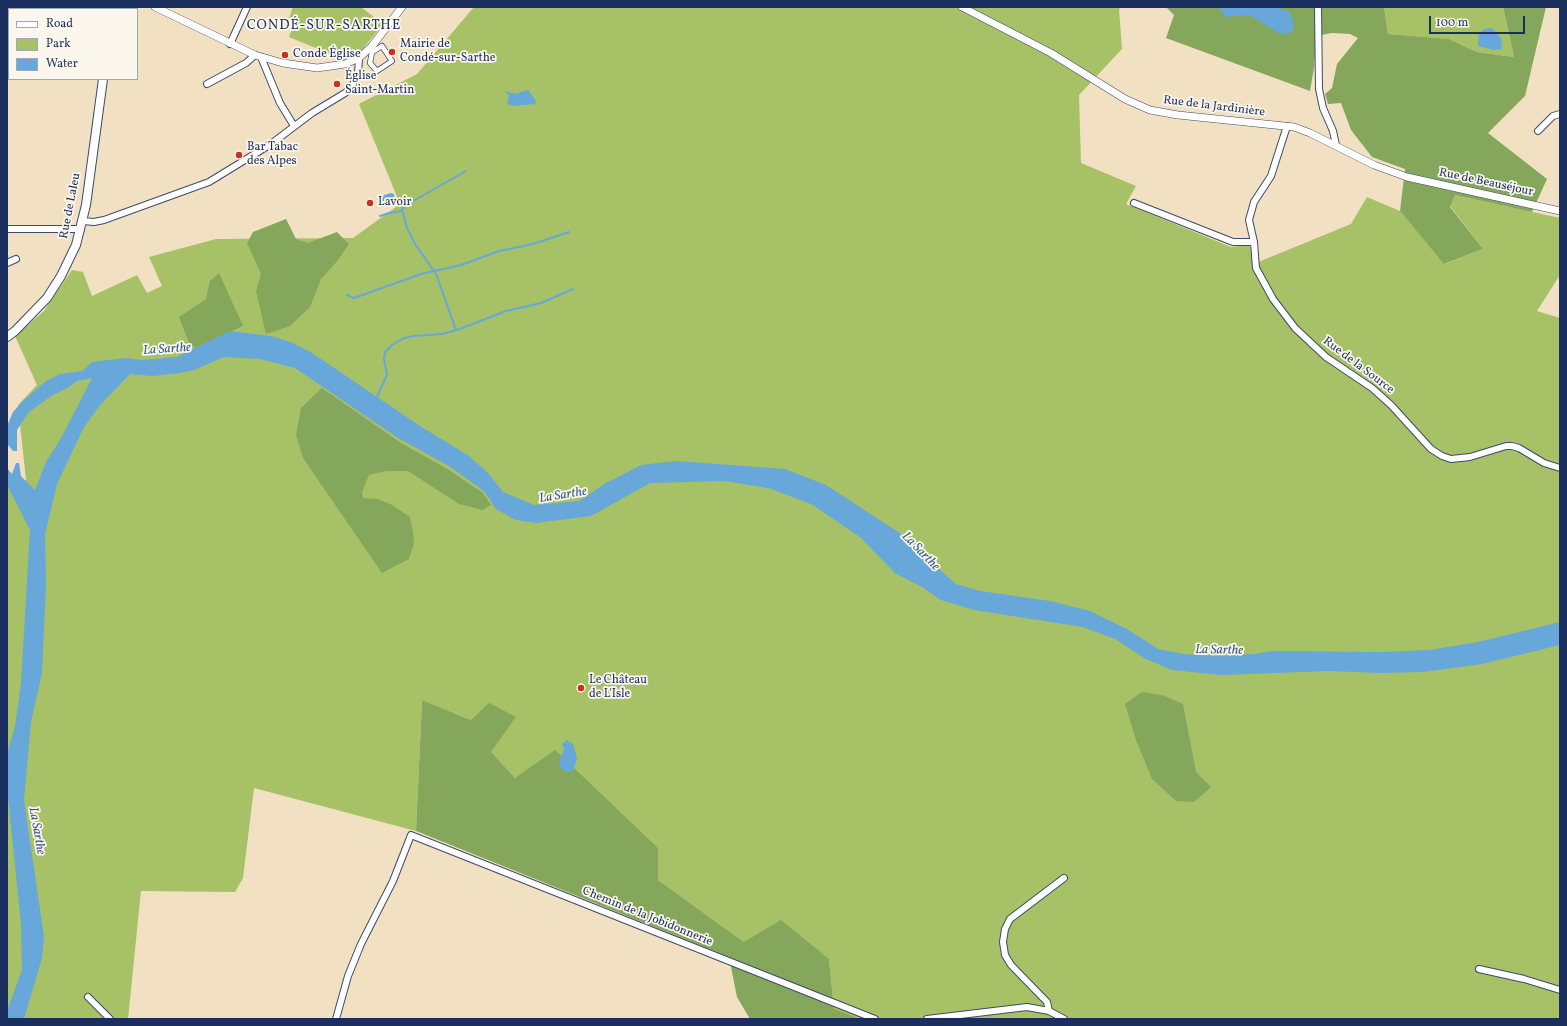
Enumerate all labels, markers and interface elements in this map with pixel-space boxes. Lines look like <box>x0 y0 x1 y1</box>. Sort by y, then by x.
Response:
legend <box>8 8 138 80</box>
scale bar <box>1431 8 1527 34</box>
text: 100 m <box>1436 15 1468 31</box>
text: Road <box>46 16 73 32</box>
district label: CONDÉ-SUR-SARTHE <box>247 18 401 34</box>
text: Park <box>46 36 71 52</box>
place label: Mairie de Condé-sur-Sarthe <box>400 38 496 66</box>
marker: Mairie de Condé-sur-Sarthe <box>387 47 397 57</box>
place label: Conde Église <box>293 48 361 62</box>
marker: Conde Église <box>280 50 290 60</box>
text: Water <box>46 56 78 72</box>
place label: Église Saint-Martin <box>345 70 414 98</box>
marker: Église Saint-Martin <box>332 79 342 89</box>
street label: Rue de la Jardinière <box>1162 94 1266 120</box>
place label: Bar Tabac des Alpes <box>247 141 298 169</box>
marker: Bar Tabac des Alpes <box>234 150 244 160</box>
street label: Rue de Beauséjour <box>1437 166 1535 200</box>
street label: Rue de Laleu <box>58 172 84 240</box>
place label: Lavoir <box>378 196 412 210</box>
marker: Lavoir <box>365 198 375 208</box>
street label: Rue de la Source <box>1319 334 1397 398</box>
water label: La Sarthe <box>143 341 191 359</box>
water label: La Sarthe <box>538 485 588 507</box>
water label: La Sarthe <box>898 529 942 575</box>
water label: La Sarthe <box>1195 643 1243 659</box>
place label: Le Château de L'Isle <box>589 674 647 702</box>
marker: Le Château de L'Isle <box>576 683 586 693</box>
water label: La Sarthe <box>24 806 48 856</box>
street label: Chemin de la Jobidonnerie <box>580 884 714 950</box>

